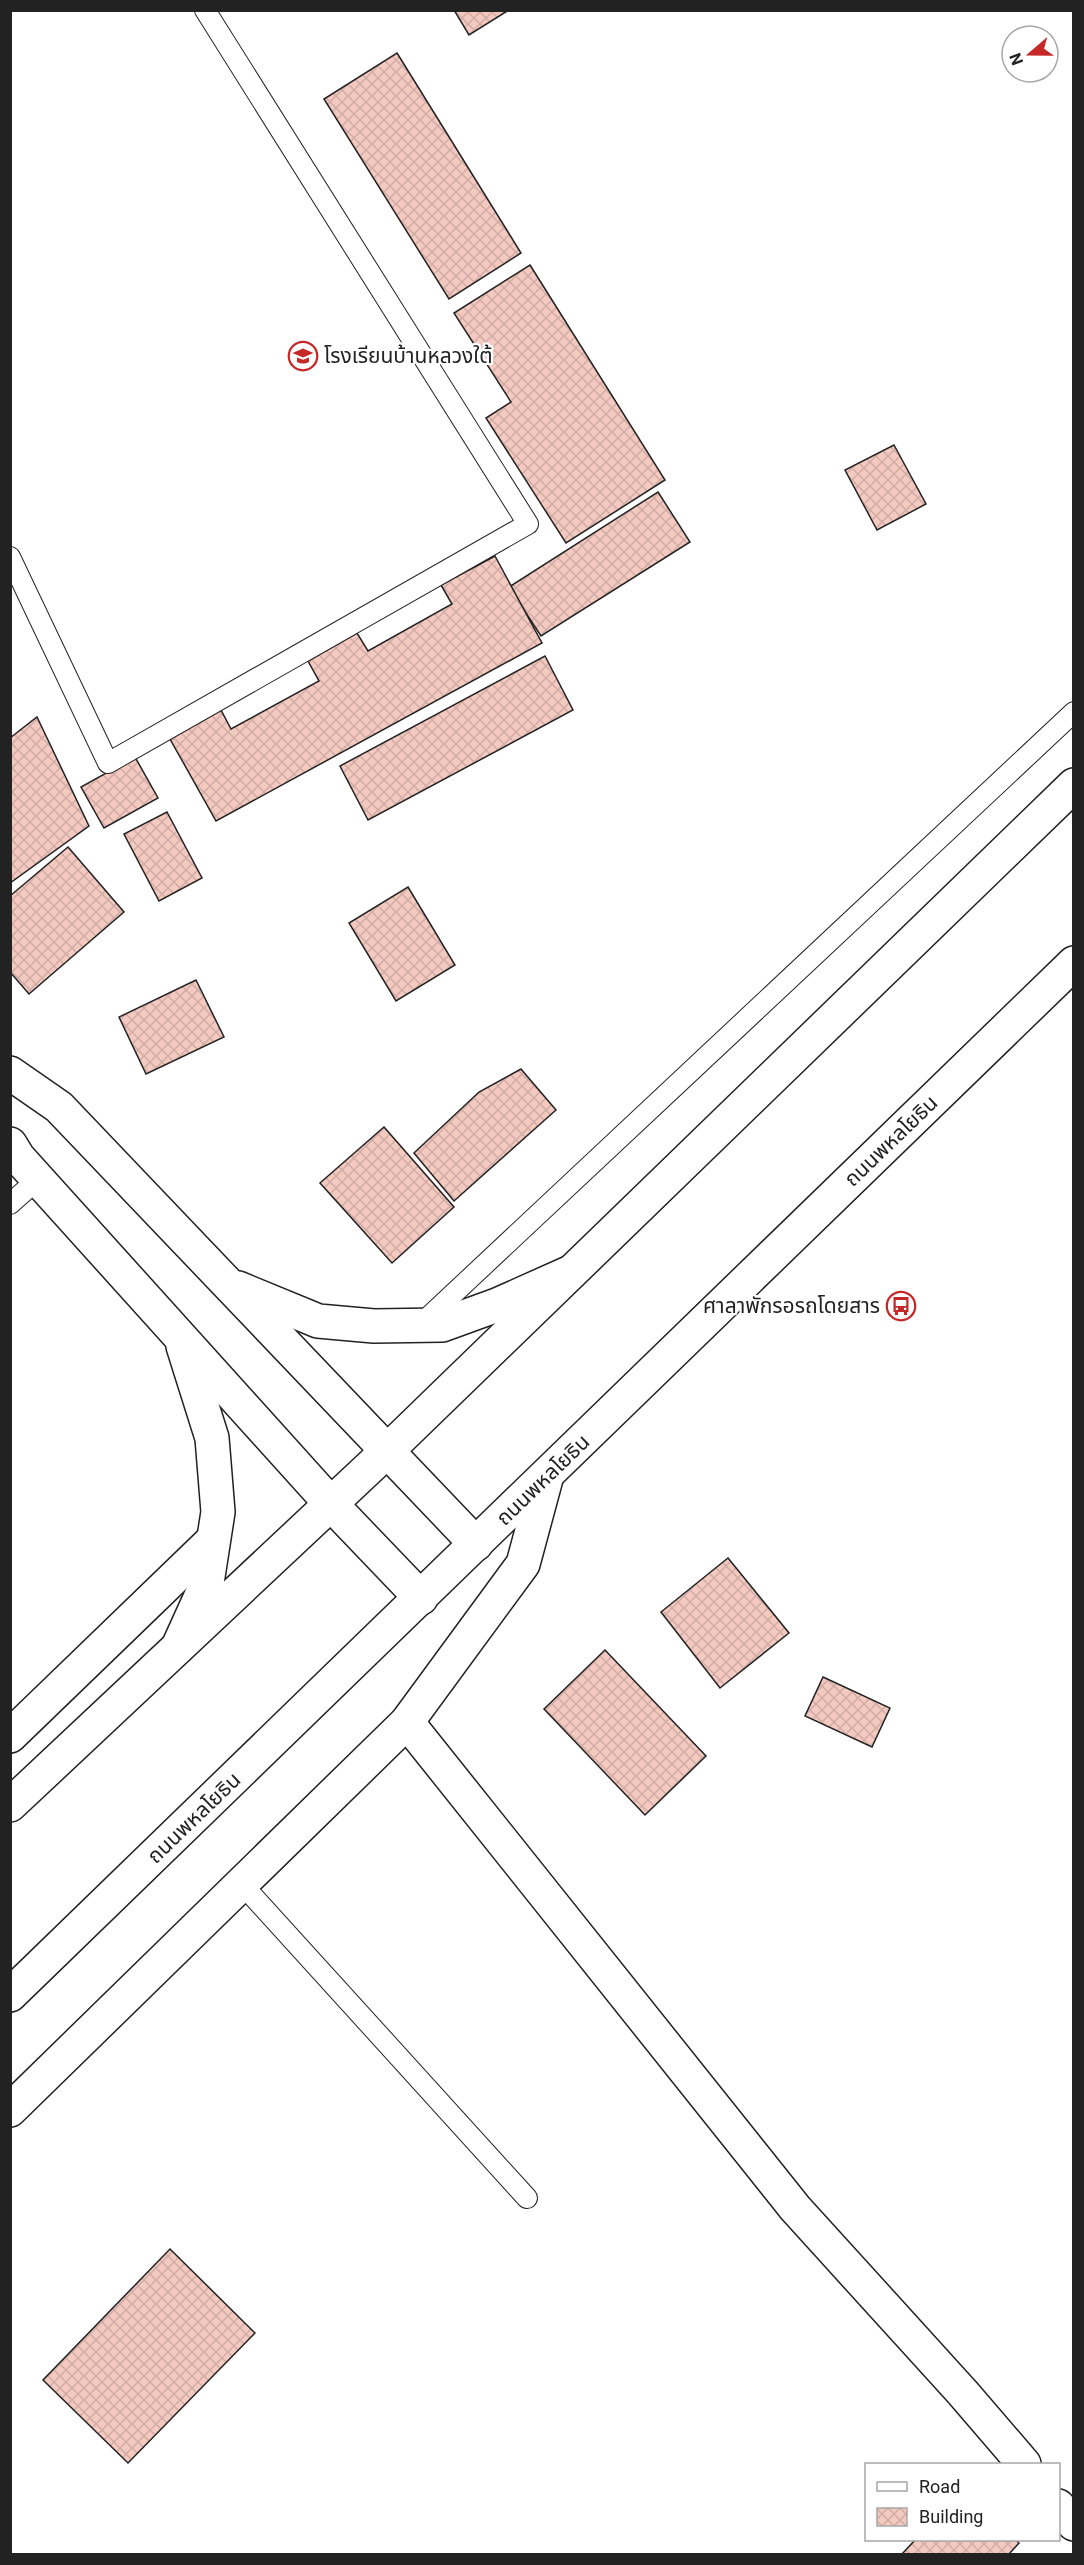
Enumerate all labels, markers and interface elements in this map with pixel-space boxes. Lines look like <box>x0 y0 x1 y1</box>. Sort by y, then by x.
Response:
north arrow <box>1000 24 1060 84</box>
text: N <box>1006 50 1027 68</box>
school or university icon: โรงเรียนบ้านหลวงใต้ <box>287 340 319 372</box>
place label: โรงเรียนบ้านหลวงใต้ <box>324 344 493 368</box>
street label: ถนนพหลโยธิน <box>840 1091 942 1191</box>
bus stop icon: ศาลาพักรอรถโดยสาร <box>885 1290 917 1322</box>
place label: ศาลาพักรอรถโดยสาร <box>703 1294 880 1318</box>
street label: ถนนพหลโยธิน <box>492 1430 594 1530</box>
street label: ถนนพหลโยธิน <box>143 1768 245 1868</box>
legend <box>865 2463 1060 2541</box>
text: Road <box>919 2476 960 2497</box>
text: Building <box>919 2506 983 2527</box>

